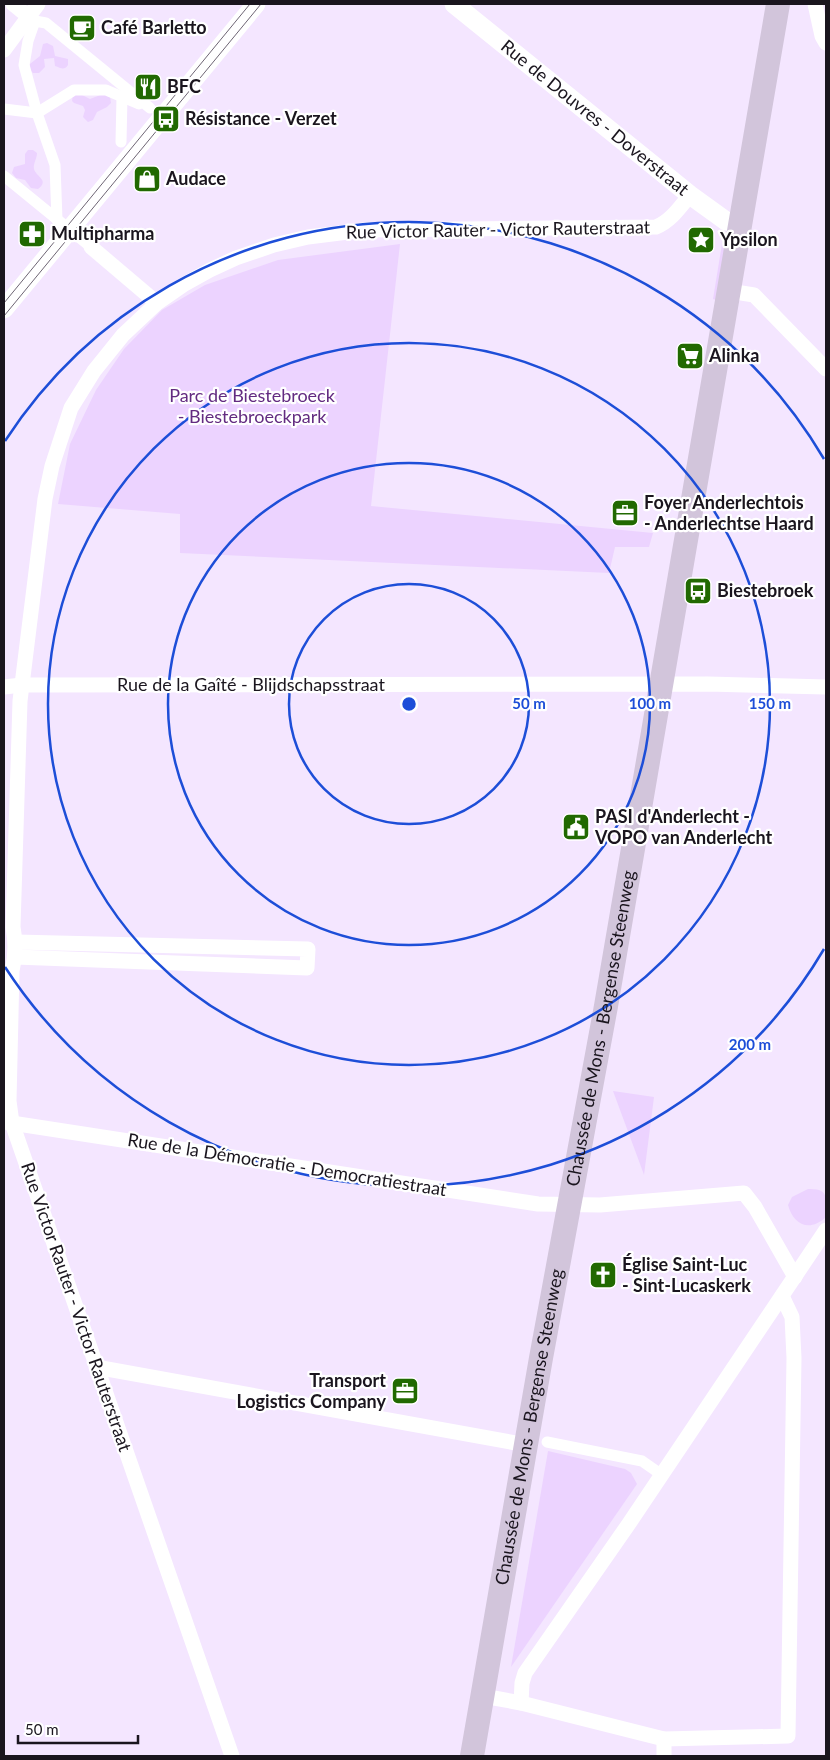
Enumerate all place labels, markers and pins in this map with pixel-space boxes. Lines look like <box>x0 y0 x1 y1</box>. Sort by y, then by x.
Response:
cafe icon: Café Barletto <box>67 13 97 43</box>
place label: Café Barletto <box>101 16 207 38</box>
restaurant icon: BFC <box>133 72 163 102</box>
place label: BFC <box>167 75 201 97</box>
bus stop icon: Résistance - Verzet <box>151 104 181 134</box>
place label: Résistance - Verzet <box>185 107 337 129</box>
shop icon: Audace <box>132 164 162 194</box>
place label: Audace <box>165 167 226 189</box>
pharmacy icon: Multipharma <box>17 219 47 249</box>
place label: Multipharma <box>51 222 154 244</box>
place icon: Ypsilon <box>686 225 716 255</box>
place label: Ypsilon <box>719 228 778 250</box>
supermarket icon: Alinka <box>675 341 705 371</box>
place label: Alinka <box>708 344 759 366</box>
place label: Foyer Anderlechtois - Anderlechtse Haard <box>644 491 814 534</box>
office icon: Foyer Anderlechtois - Anderlechtse Haard <box>610 498 640 528</box>
bus stop icon: Biestebroek <box>683 576 713 606</box>
place label: Biestebroek <box>717 579 814 601</box>
centre of rings <box>400 695 418 713</box>
place label: PASI d'Anderlecht - VOPO van Anderlecht <box>594 805 773 848</box>
public building icon: PASI d'Anderlecht - VOPO van Anderlecht <box>561 812 591 842</box>
place label: Église Saint-Luc - Sint-Lucaskerk <box>622 1253 751 1296</box>
church icon: Église Saint-Luc - Sint-Lucaskerk <box>588 1260 618 1290</box>
place label: Transport Logistics Company <box>236 1369 386 1412</box>
office icon: Transport Logistics Company <box>390 1376 420 1406</box>

